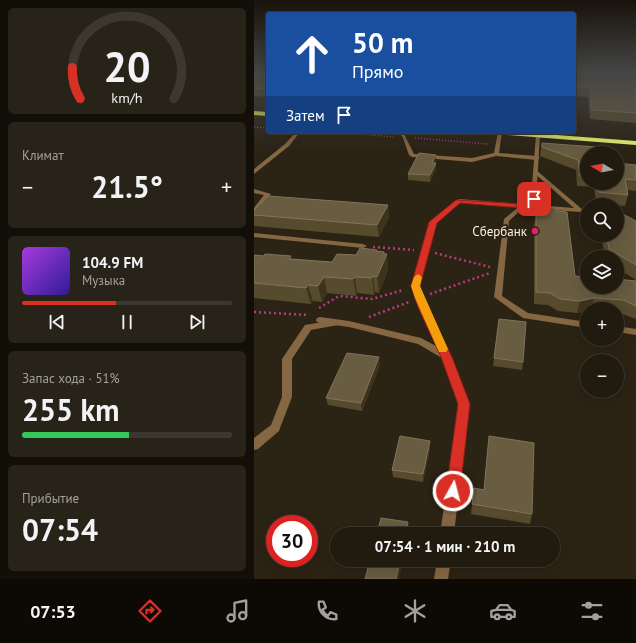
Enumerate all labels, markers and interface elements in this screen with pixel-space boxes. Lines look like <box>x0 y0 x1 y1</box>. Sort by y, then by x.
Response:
text: 50 m <box>352 24 413 61</box>
icon: ahead <box>286 28 338 80</box>
text: 20 <box>103 40 151 93</box>
text: Прямо <box>352 60 403 83</box>
text: km/h <box>111 88 143 107</box>
icon: arrive <box>333 104 355 126</box>
text: Затем <box>286 106 325 125</box>
north arrow <box>580 146 624 190</box>
map controls <box>580 146 624 398</box>
text: Климат <box>22 147 64 164</box>
text: 21.5° <box>91 167 163 206</box>
text: − <box>22 173 33 201</box>
text: + <box>221 173 232 201</box>
pin <box>517 182 551 216</box>
icon: arrive <box>523 188 545 210</box>
button: search <box>580 198 624 242</box>
place label: Сбербанк <box>472 223 528 240</box>
marker: Сбербанк <box>530 226 540 236</box>
button: layers <box>580 250 624 294</box>
text: 104.9 FM <box>82 253 143 272</box>
text: Музыка <box>82 272 125 289</box>
button: + <box>580 302 624 346</box>
icon: previous <box>46 311 68 333</box>
icon: pause <box>116 311 138 333</box>
icon: next <box>186 311 208 333</box>
button: − <box>580 354 624 398</box>
text: Запас хода · 51% <box>22 370 120 387</box>
text: 255 km <box>22 390 120 429</box>
position arrow <box>432 470 474 512</box>
text: Прибытие <box>22 490 79 507</box>
text: 07:54 <box>22 510 98 549</box>
speed limit sign: 30 <box>266 515 318 567</box>
text: 07:54 · 1 мин · 210 m <box>375 537 515 556</box>
icon: directions <box>136 597 164 625</box>
icon: music <box>224 597 252 625</box>
icon: phone <box>313 597 341 625</box>
icon: climate <box>401 597 429 625</box>
icon: car <box>489 597 517 625</box>
icon: filters <box>578 597 606 625</box>
text: 07:53 <box>30 600 76 623</box>

